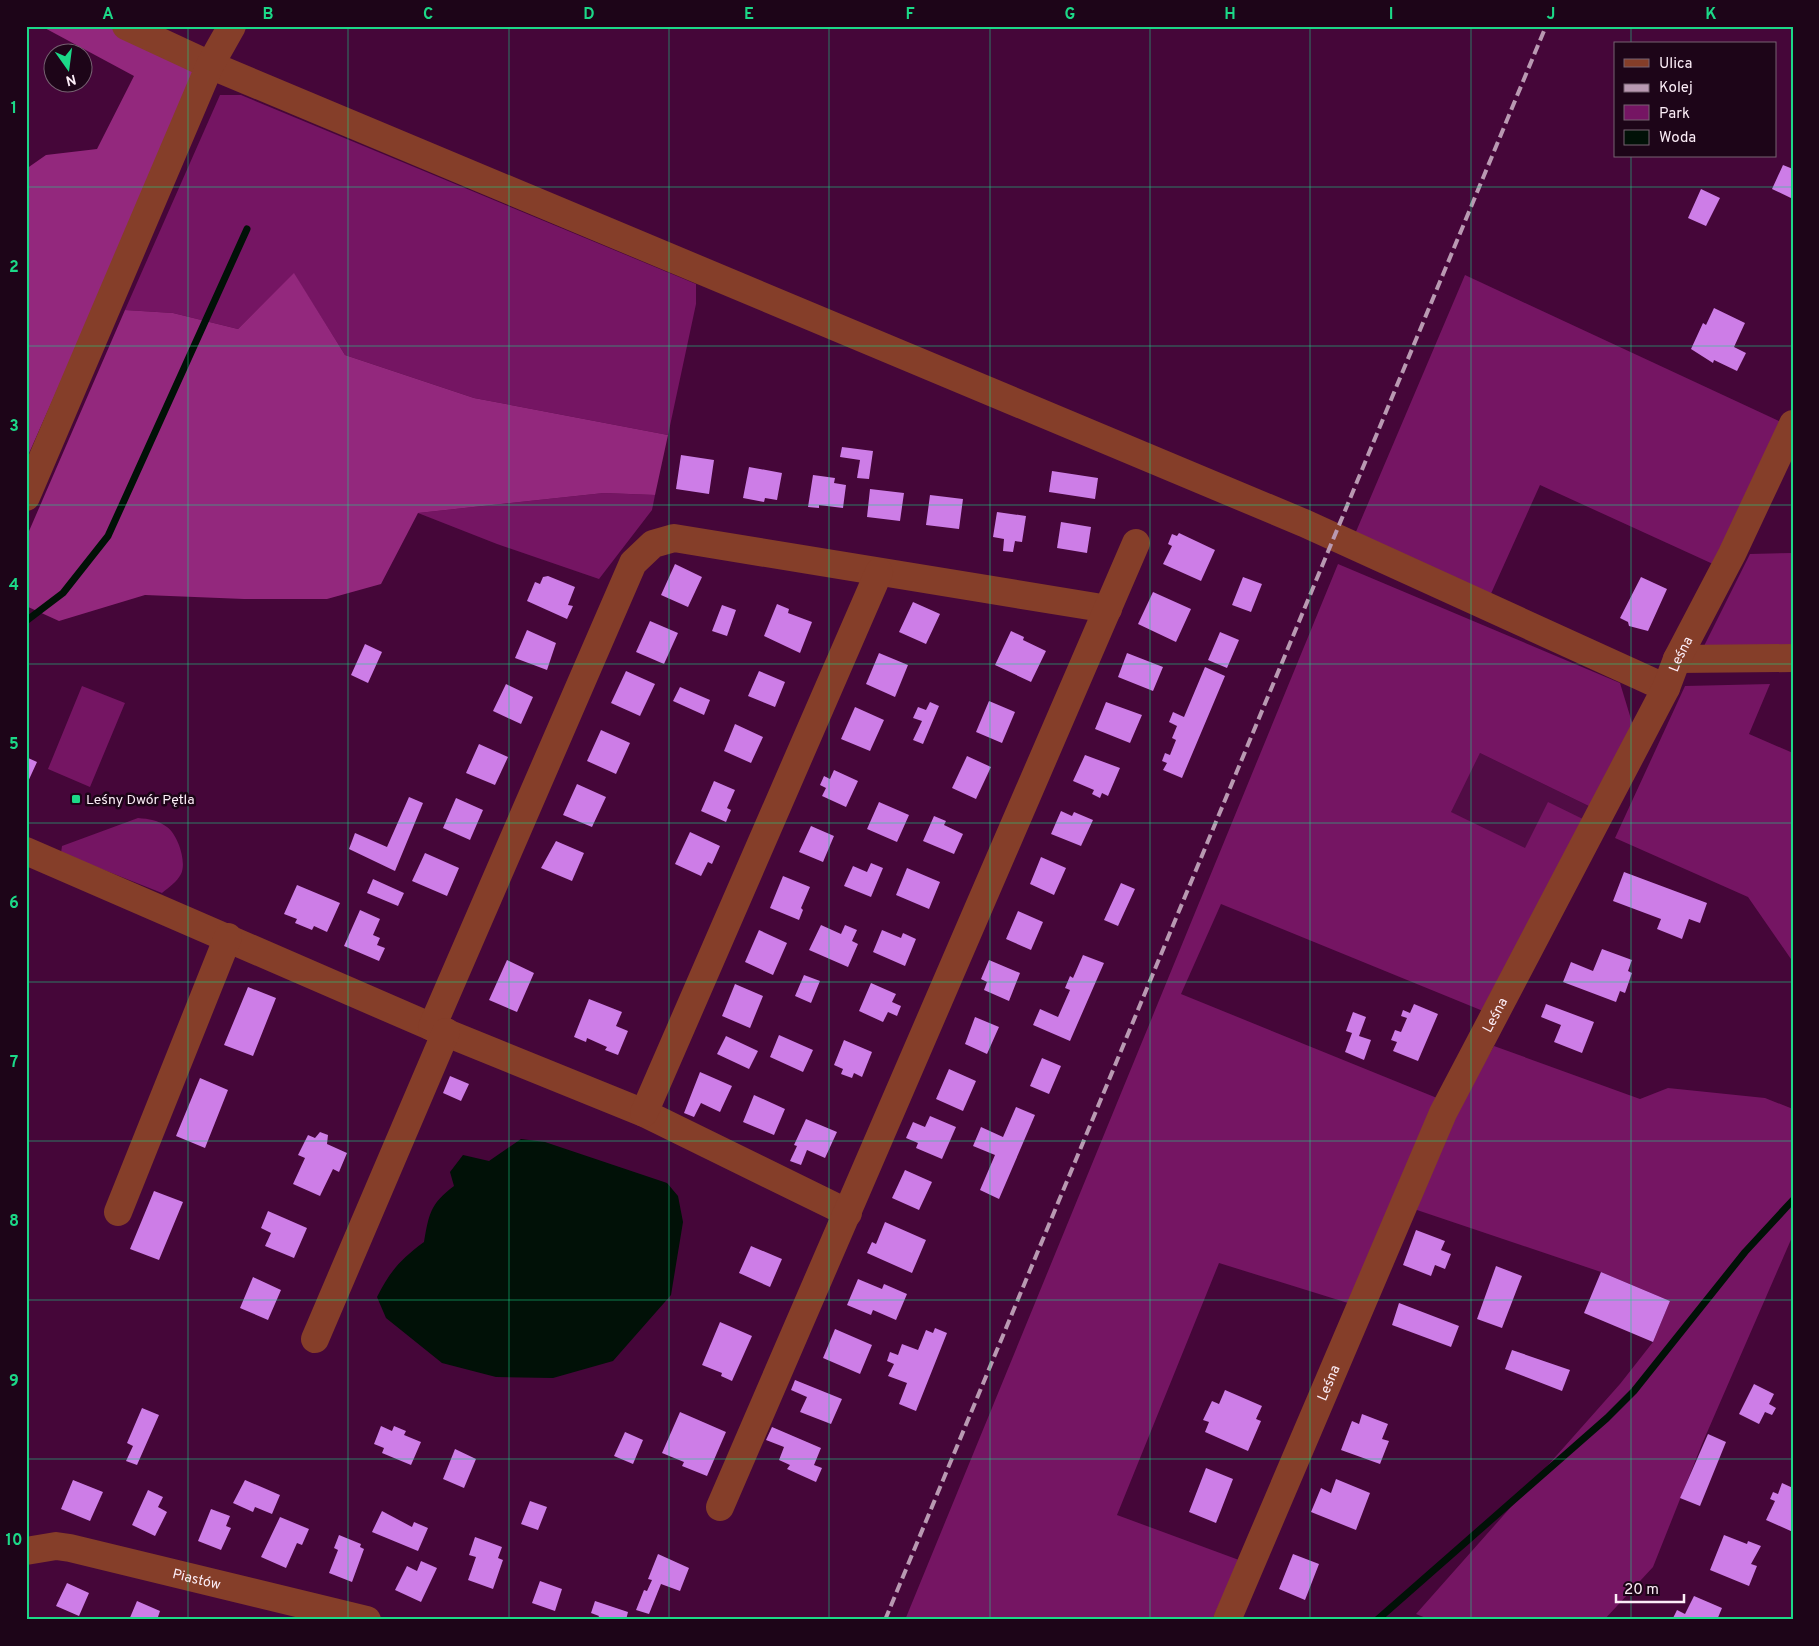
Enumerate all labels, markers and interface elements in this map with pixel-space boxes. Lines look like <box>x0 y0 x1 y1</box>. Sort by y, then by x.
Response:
text: A <box>102 5 114 25</box>
text: B <box>262 5 274 25</box>
text: C <box>423 5 433 25</box>
text: D <box>583 5 595 25</box>
text: E <box>744 5 754 25</box>
text: F <box>905 5 915 25</box>
text: G <box>1065 5 1075 25</box>
text: H <box>1224 5 1236 25</box>
text: I <box>1389 5 1393 25</box>
text: J <box>1547 5 1555 25</box>
text: K <box>1705 5 1717 25</box>
north arrow <box>42 42 92 92</box>
legend <box>1614 42 1776 158</box>
text: Ulica <box>1659 55 1692 74</box>
text: N <box>64 70 78 89</box>
text: Kolej <box>1659 79 1693 98</box>
text: 1 <box>11 99 17 119</box>
text: Park <box>1659 105 1690 124</box>
text: Woda <box>1659 129 1696 148</box>
text: 2 <box>9 258 19 278</box>
text: 3 <box>9 417 19 437</box>
text: 4 <box>9 576 19 596</box>
street label: Leśna <box>1666 634 1697 674</box>
text: 5 <box>9 735 19 755</box>
place label: Leśny Dwór Pętla <box>86 792 195 809</box>
marker: Leśny Dwór Pętla <box>70 793 82 805</box>
text: 6 <box>9 894 19 914</box>
street label: Leśna <box>1480 995 1512 1036</box>
text: 7 <box>10 1053 18 1073</box>
text: 8 <box>9 1212 19 1232</box>
street label: Leśna <box>1314 1363 1345 1404</box>
text: 9 <box>9 1372 19 1392</box>
text: 10 <box>6 1531 22 1551</box>
street label: Piastów <box>171 1566 222 1594</box>
scale bar <box>1616 1571 1684 1603</box>
text: 20 m <box>1624 1581 1659 1600</box>

